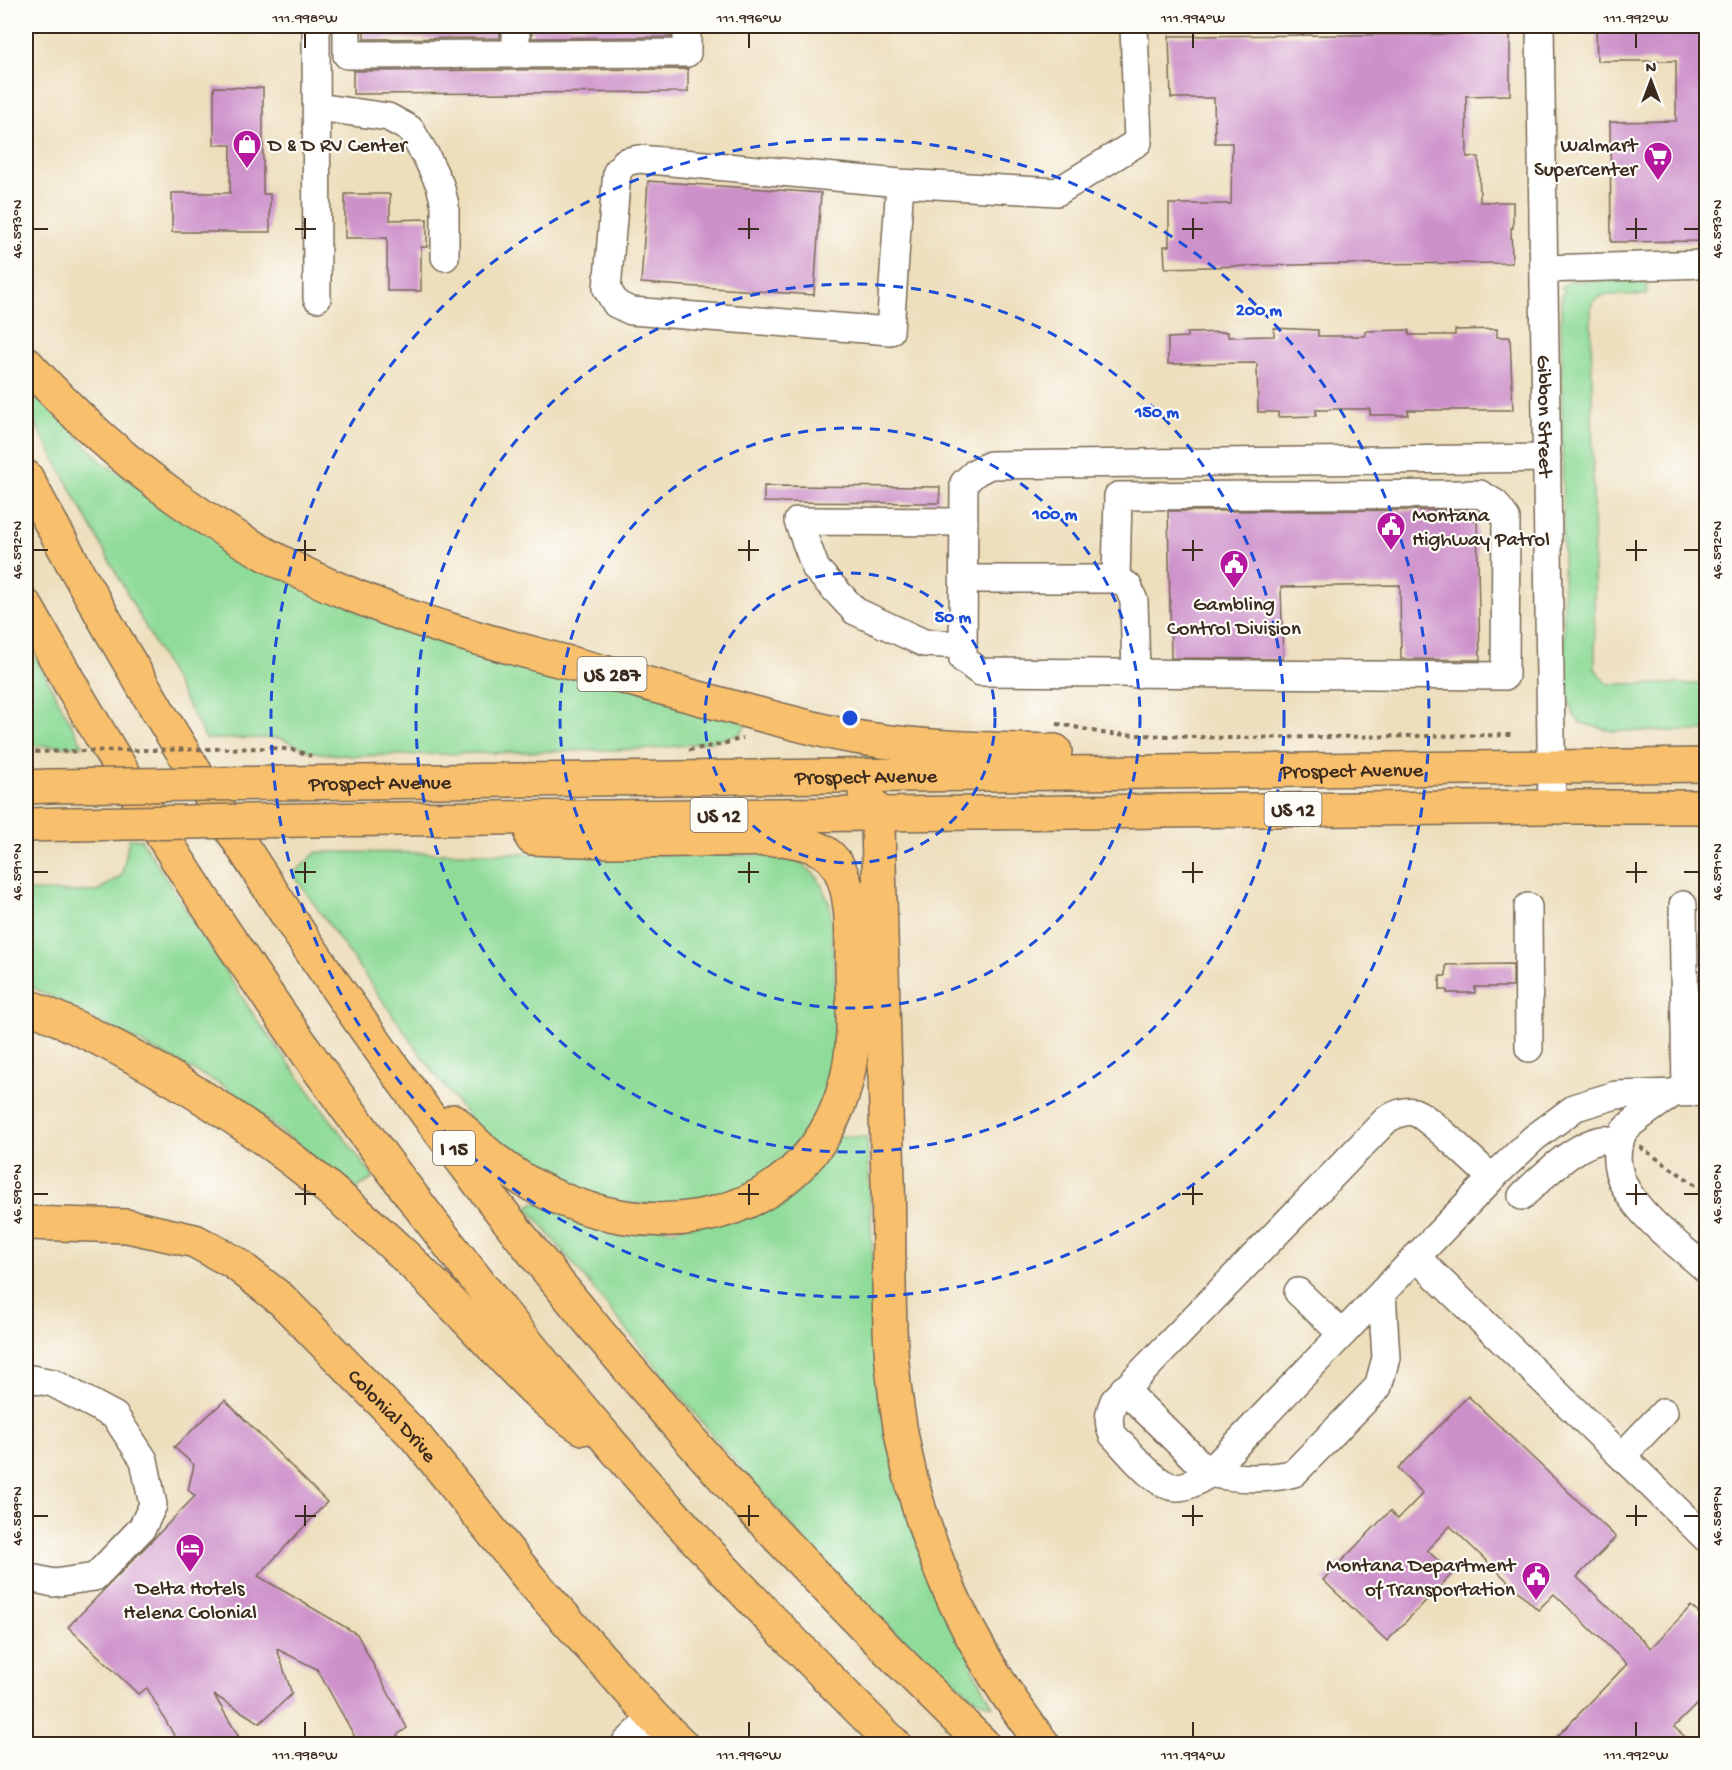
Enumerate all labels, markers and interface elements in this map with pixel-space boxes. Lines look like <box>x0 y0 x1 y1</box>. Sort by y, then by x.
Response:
text: 111.998°W <box>271 10 338 28</box>
text: 111.996°W <box>715 10 782 28</box>
text: 111.994°W <box>1160 10 1226 28</box>
text: 111.992°W <box>1603 10 1669 28</box>
north arrow <box>1621 51 1681 111</box>
text: N <box>1646 60 1657 79</box>
shop icon: D & D RV Center <box>231 128 263 170</box>
place label: D & D RV Center <box>266 135 408 160</box>
place label: Walmart Supercenter <box>1534 135 1639 184</box>
supermarket icon: Walmart Supercenter <box>1642 140 1674 182</box>
text: 46.593°N <box>9 199 27 259</box>
text: 46.593°N <box>1709 199 1727 259</box>
text: 200 m <box>1236 301 1282 322</box>
street label: Gibbon Street <box>1529 355 1556 480</box>
text: 150 m <box>1134 403 1179 424</box>
text: 100 m <box>1032 505 1078 526</box>
place label: Montana Highway Patrol <box>1412 505 1550 554</box>
public building icon: Montana Highway Patrol <box>1375 510 1407 552</box>
text: 46.592°N <box>9 520 27 579</box>
text: 46.592°N <box>1709 520 1727 579</box>
public building icon: Gambling Control Division <box>1218 548 1250 590</box>
place label: Gambling Control Division <box>1167 594 1301 643</box>
text: 50 m <box>935 608 972 629</box>
road number: US 287 <box>578 657 646 691</box>
centre of rings <box>840 708 860 728</box>
street label: Prospect Avenue <box>1279 760 1425 786</box>
street label: Prospect Avenue <box>793 766 939 793</box>
street label: Prospect Avenue <box>308 772 453 799</box>
road number: US 12 <box>1264 792 1322 826</box>
road number: US 12 <box>690 798 748 832</box>
text: 46.591°N <box>9 843 27 901</box>
text: 46.591°N <box>1709 843 1727 901</box>
road number: I 15 <box>433 1131 475 1165</box>
text: 46.590°N <box>9 1164 27 1224</box>
text: 46.590°N <box>1709 1164 1727 1224</box>
street label: Colonial Drive <box>341 1365 441 1470</box>
text: 46.589°N <box>9 1486 27 1546</box>
text: 46.589°N <box>1709 1486 1727 1546</box>
hotel icon: Delta Hotels Helena Colonial <box>174 1532 206 1574</box>
place label: Montana Department of Transportation <box>1326 1555 1517 1604</box>
public building icon: Montana Department of Transportation <box>1520 1560 1552 1602</box>
place label: Delta Hotels Helena Colonial <box>123 1578 257 1627</box>
text: 111.998°W <box>271 1747 338 1765</box>
text: 111.996°W <box>715 1747 782 1765</box>
text: 111.994°W <box>1160 1747 1226 1765</box>
text: 111.992°W <box>1603 1747 1669 1765</box>

